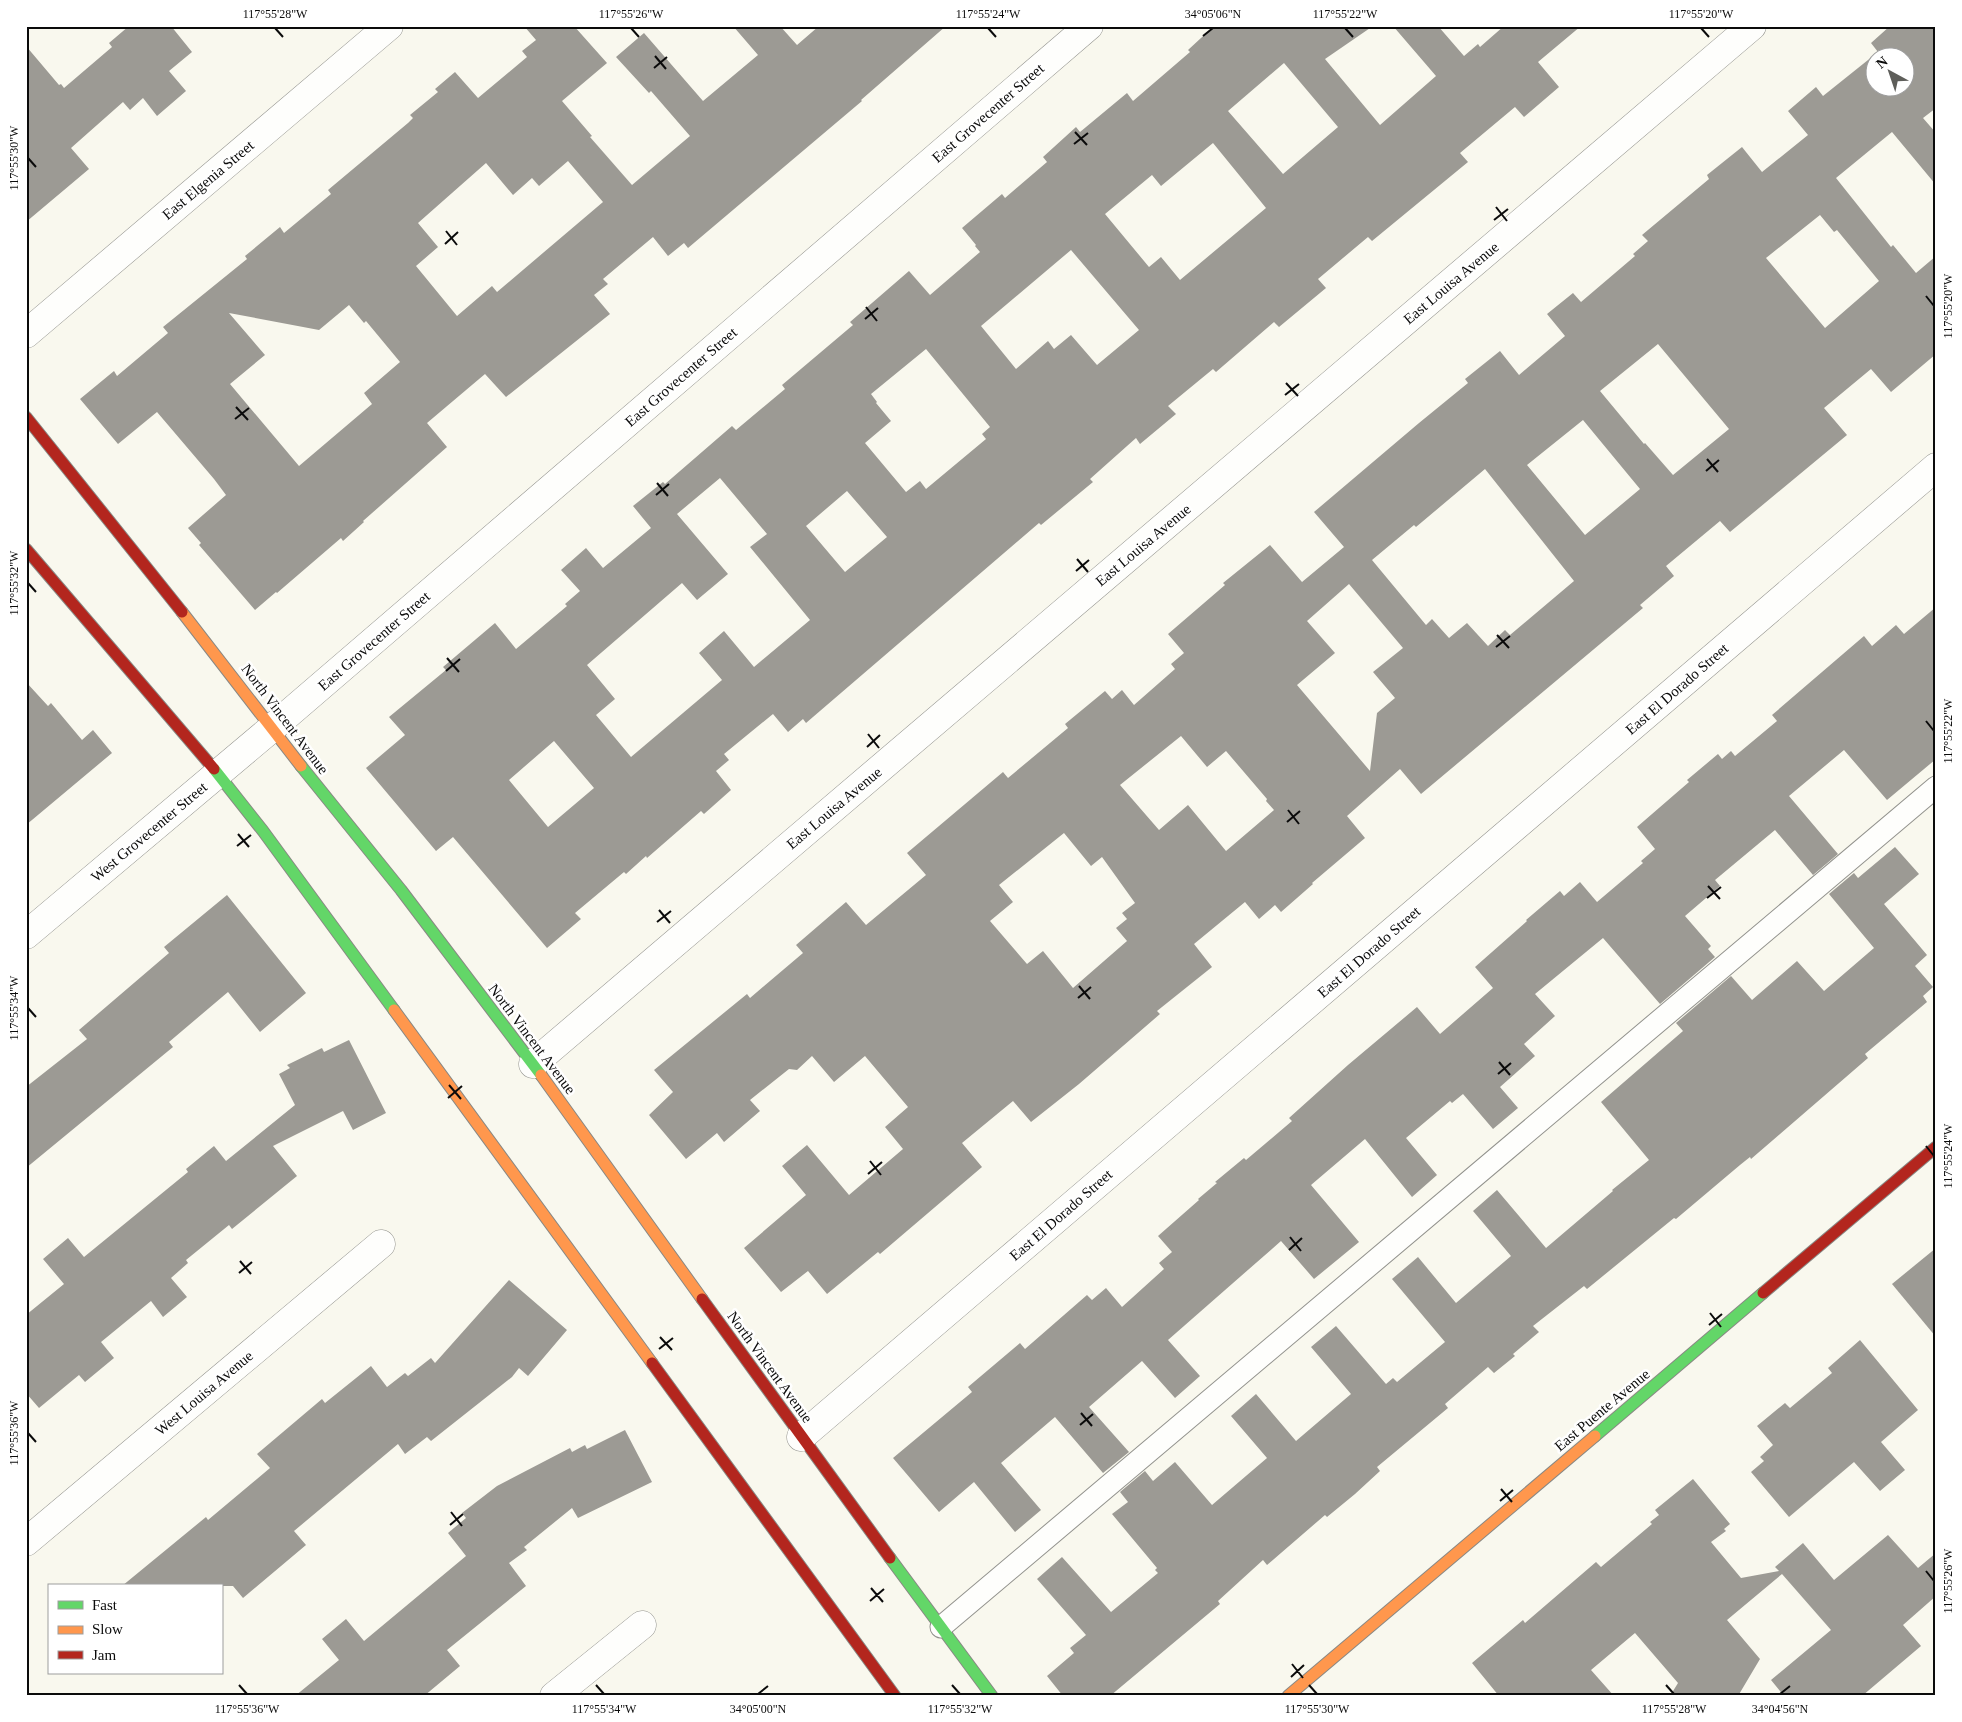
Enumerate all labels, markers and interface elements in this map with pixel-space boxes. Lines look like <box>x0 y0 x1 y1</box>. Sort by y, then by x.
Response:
text: 117°55'28"W <box>243 7 308 21</box>
text: 117°55'26"W <box>599 7 664 21</box>
text: 117°55'24"W <box>956 7 1021 21</box>
text: 34°05'06"N <box>1185 7 1242 21</box>
text: 117°55'22"W <box>1313 7 1378 21</box>
text: 117°55'20"W <box>1669 7 1734 21</box>
north arrow <box>1864 48 1914 98</box>
text: N <box>1873 53 1891 71</box>
street label: East Grovecenter Street <box>929 60 1048 166</box>
text: 117°55'30"W <box>7 125 21 190</box>
street label: East Elgenia Street <box>159 137 257 223</box>
street label: East Louisa Avenue <box>1400 238 1502 327</box>
text: 117°55'20"W <box>1941 273 1955 338</box>
street label: East Grovecenter Street <box>622 324 741 430</box>
street label: East Louisa Avenue <box>1092 500 1194 589</box>
text: 117°55'32"W <box>7 550 21 615</box>
street label: East Grovecenter Street <box>315 588 434 694</box>
street label: East El Dorado Street <box>1623 640 1732 738</box>
street label: North Vincent Avenue <box>238 661 332 777</box>
text: 117°55'22"W <box>1941 698 1955 763</box>
street label: East Louisa Avenue <box>783 763 885 852</box>
street label: West Grovecenter Street <box>88 778 211 885</box>
street label: East El Dorado Street <box>1315 903 1424 1001</box>
text: 117°55'34"W <box>7 975 21 1040</box>
street label: North Vincent Avenue <box>485 981 579 1097</box>
text: 117°55'24"W <box>1941 1123 1955 1188</box>
street label: East El Dorado Street <box>1007 1166 1116 1264</box>
street label: North Vincent Avenue <box>724 1308 816 1426</box>
street label: West Louisa Avenue <box>152 1347 256 1439</box>
street label: East Puente Avenue <box>1551 1365 1653 1454</box>
text: 117°55'36"W <box>7 1400 21 1465</box>
text: 117°55'26"W <box>1941 1548 1955 1613</box>
legend <box>48 1584 222 1674</box>
text: Fast <box>92 1597 118 1613</box>
text: Slow <box>92 1621 123 1637</box>
text: Jam <box>92 1647 116 1663</box>
text: 117°55'36"W <box>215 1702 280 1716</box>
text: 117°55'34"W <box>572 1702 637 1716</box>
text: 34°05'00"N <box>730 1702 787 1716</box>
text: 117°55'32"W <box>928 1702 993 1716</box>
text: 117°55'30"W <box>1285 1702 1350 1716</box>
text: 117°55'28"W <box>1642 1702 1707 1716</box>
text: 34°04'56"N <box>1752 1702 1809 1716</box>

